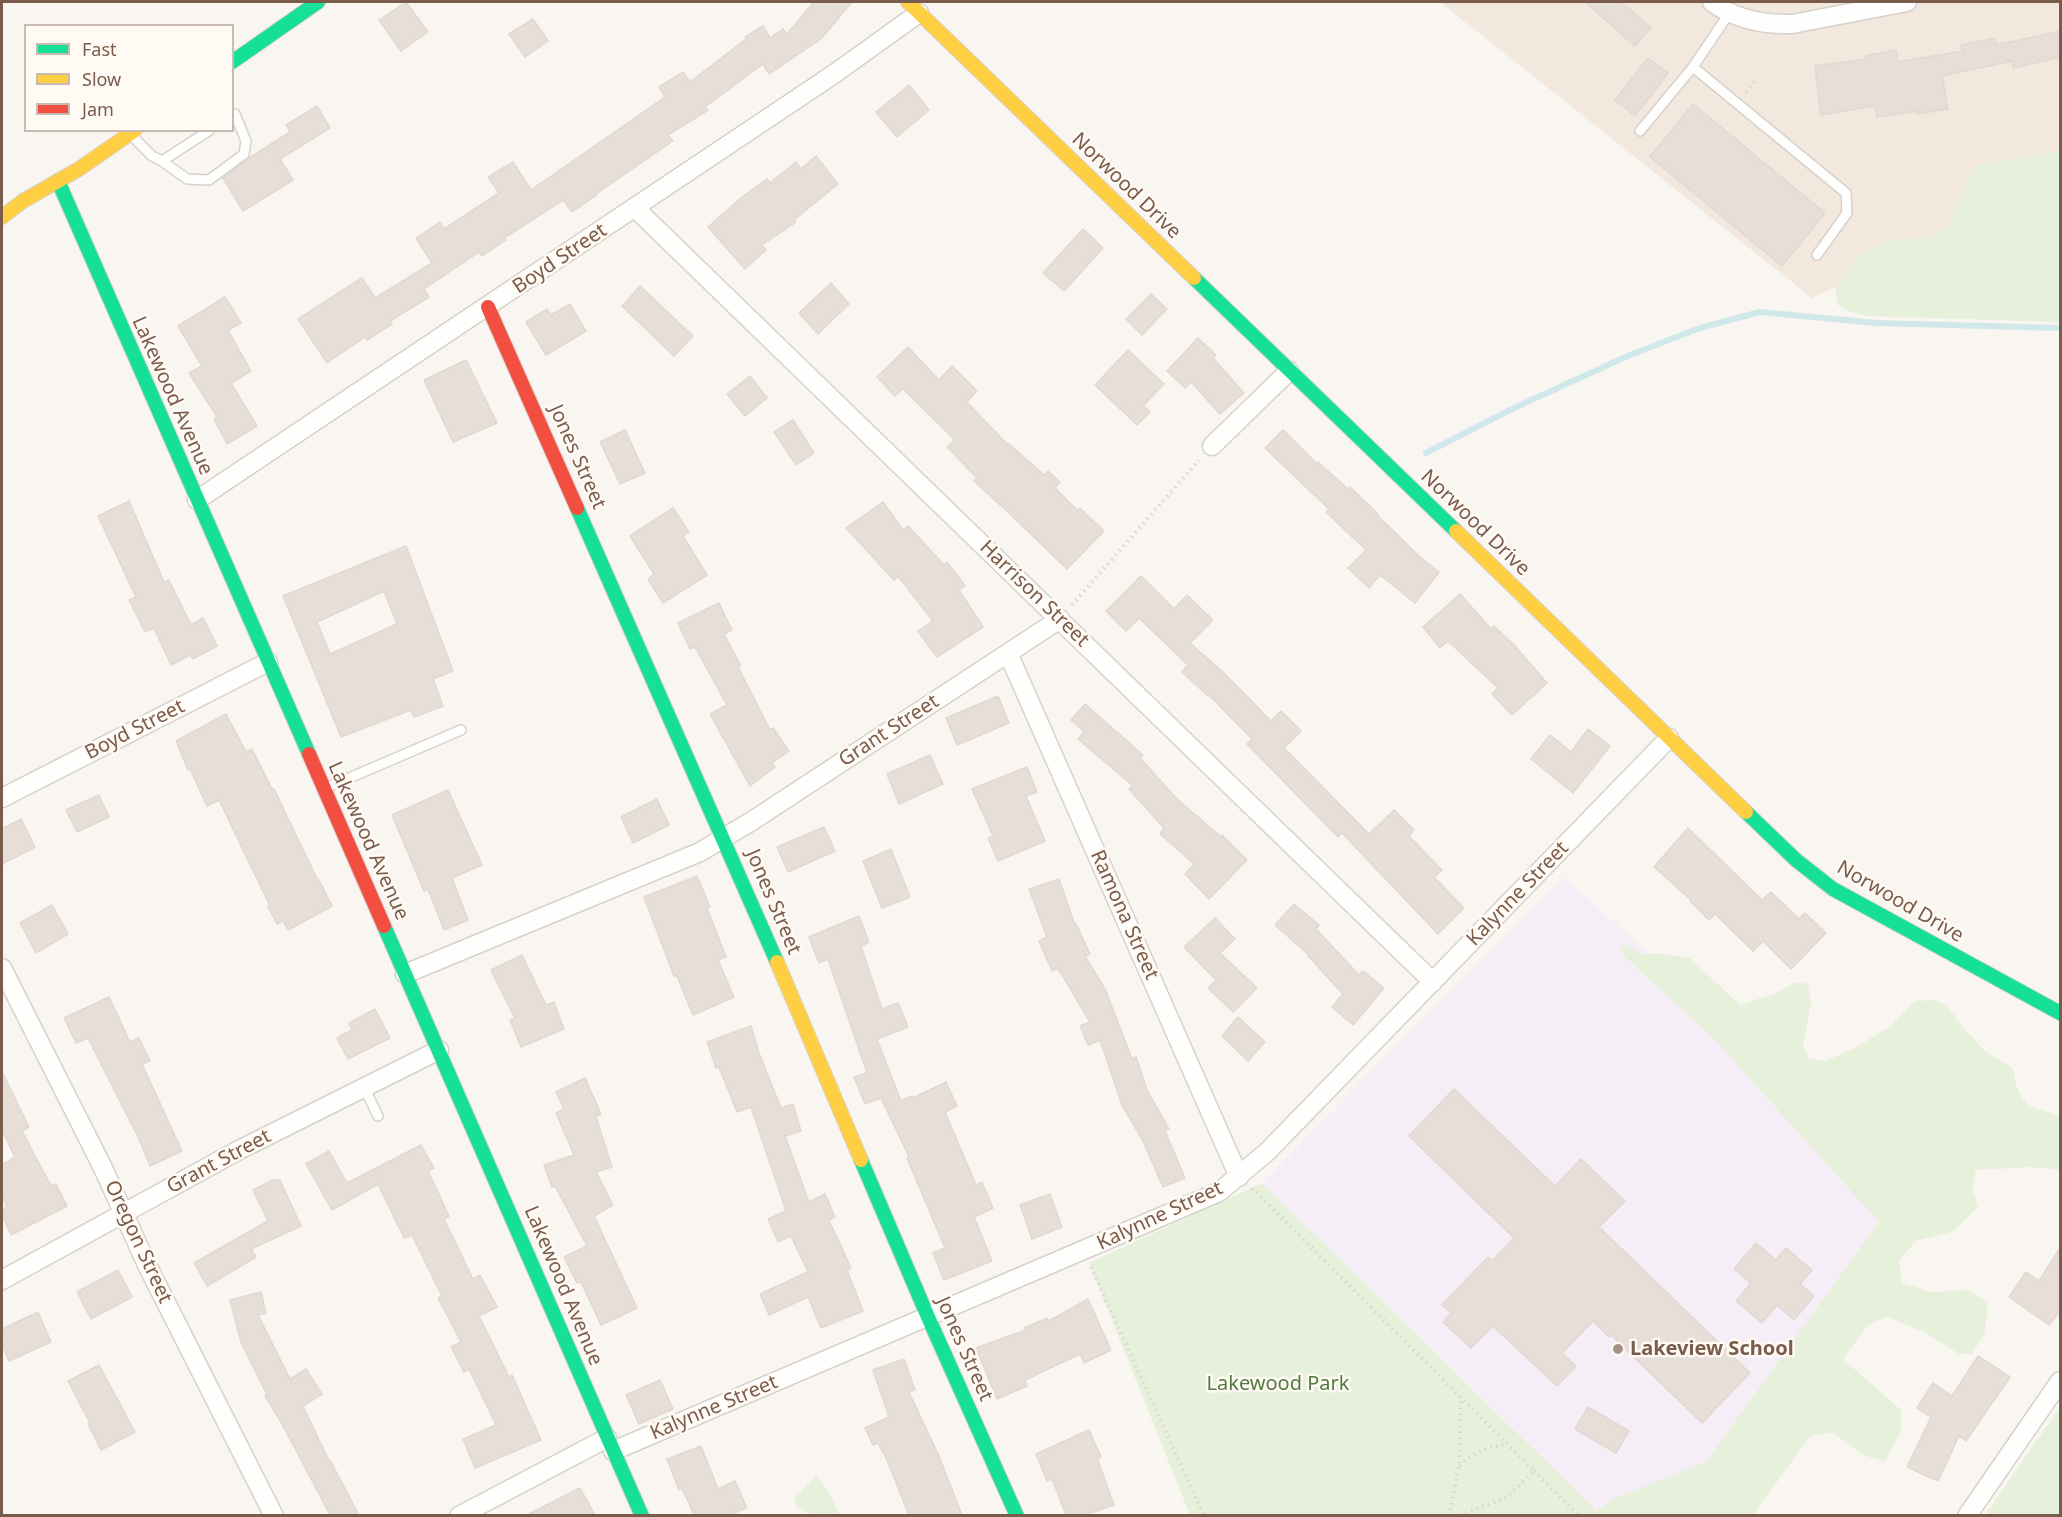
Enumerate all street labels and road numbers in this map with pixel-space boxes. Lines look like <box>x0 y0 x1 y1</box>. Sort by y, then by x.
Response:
street label: Norwood Drive <box>1066 128 1186 244</box>
street label: Boyd Street <box>508 219 612 299</box>
street label: Lakewood Avenue <box>126 313 218 479</box>
street label: Jones Street <box>543 401 611 513</box>
street label: Norwood Drive <box>1415 465 1535 581</box>
street label: Harrison Street <box>974 536 1094 652</box>
street label: Grant Street <box>835 690 943 772</box>
street label: Boyd Street <box>81 695 189 765</box>
street label: Lakewood Avenue <box>322 758 414 924</box>
street label: Kalynne Street <box>1462 837 1574 951</box>
street label: Jones Street <box>740 846 806 958</box>
street label: Ramona Street <box>1085 847 1163 983</box>
street label: Norwood Drive <box>1832 856 1968 948</box>
street label: Grant Street <box>163 1125 275 1199</box>
street label: Kalynne Street <box>1093 1176 1227 1256</box>
street label: Oregon Street <box>99 1177 177 1307</box>
street label: Lakewood Avenue <box>519 1203 607 1369</box>
street label: Jones Street <box>930 1293 998 1405</box>
street label: Kalynne Street <box>647 1370 781 1446</box>

